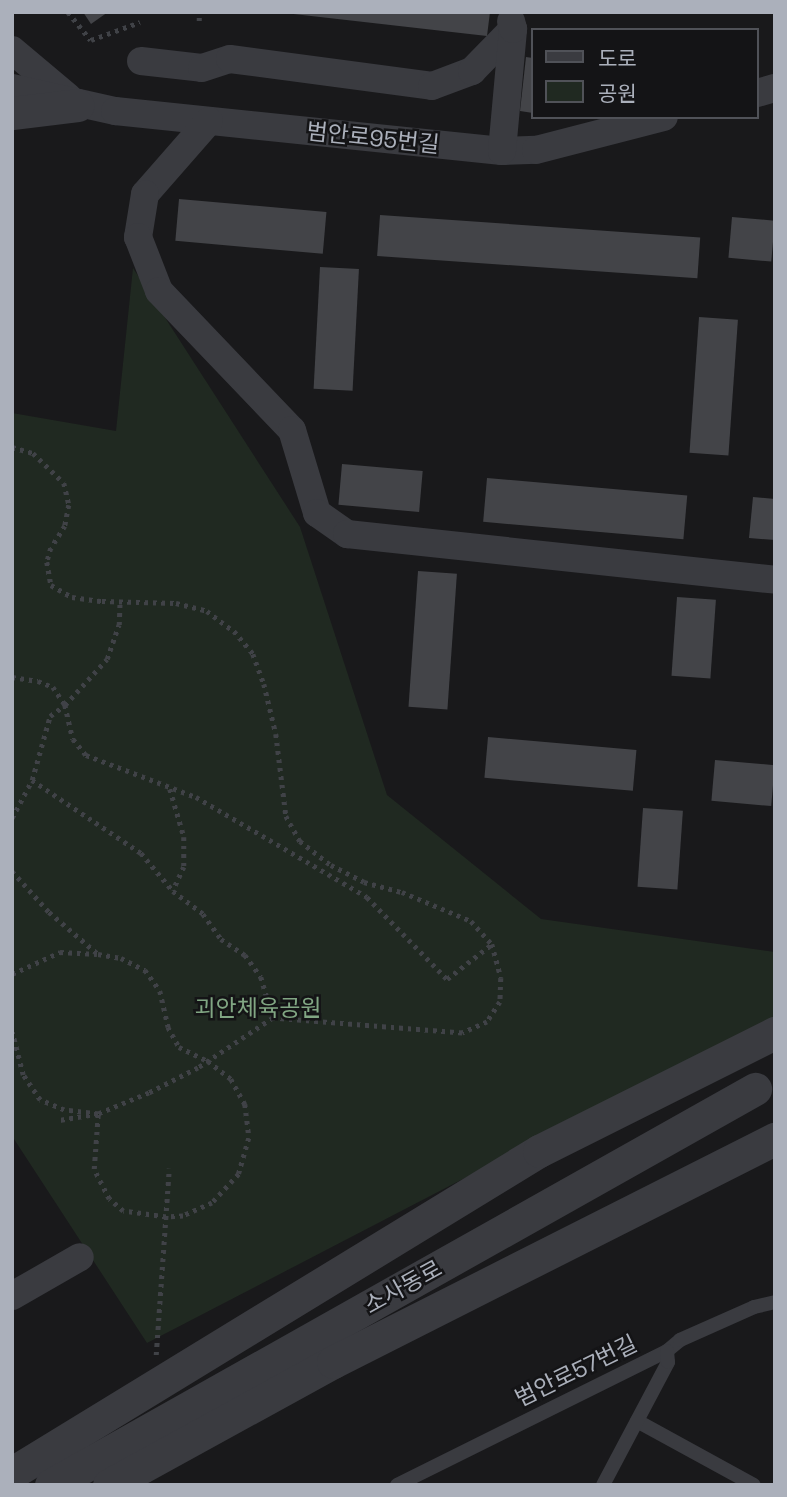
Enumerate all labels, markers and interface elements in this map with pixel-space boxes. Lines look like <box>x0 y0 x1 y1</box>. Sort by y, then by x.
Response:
legend <box>532 28 759 119</box>
text: 도로 <box>598 45 637 72</box>
text: 공원 <box>598 80 637 107</box>
street label: 범안로95번길 <box>305 117 441 159</box>
park label: 괴안체육공원 <box>195 994 321 1022</box>
street label: 소사동로 <box>359 1254 447 1320</box>
street label: 범안로57번길 <box>511 1330 641 1412</box>

